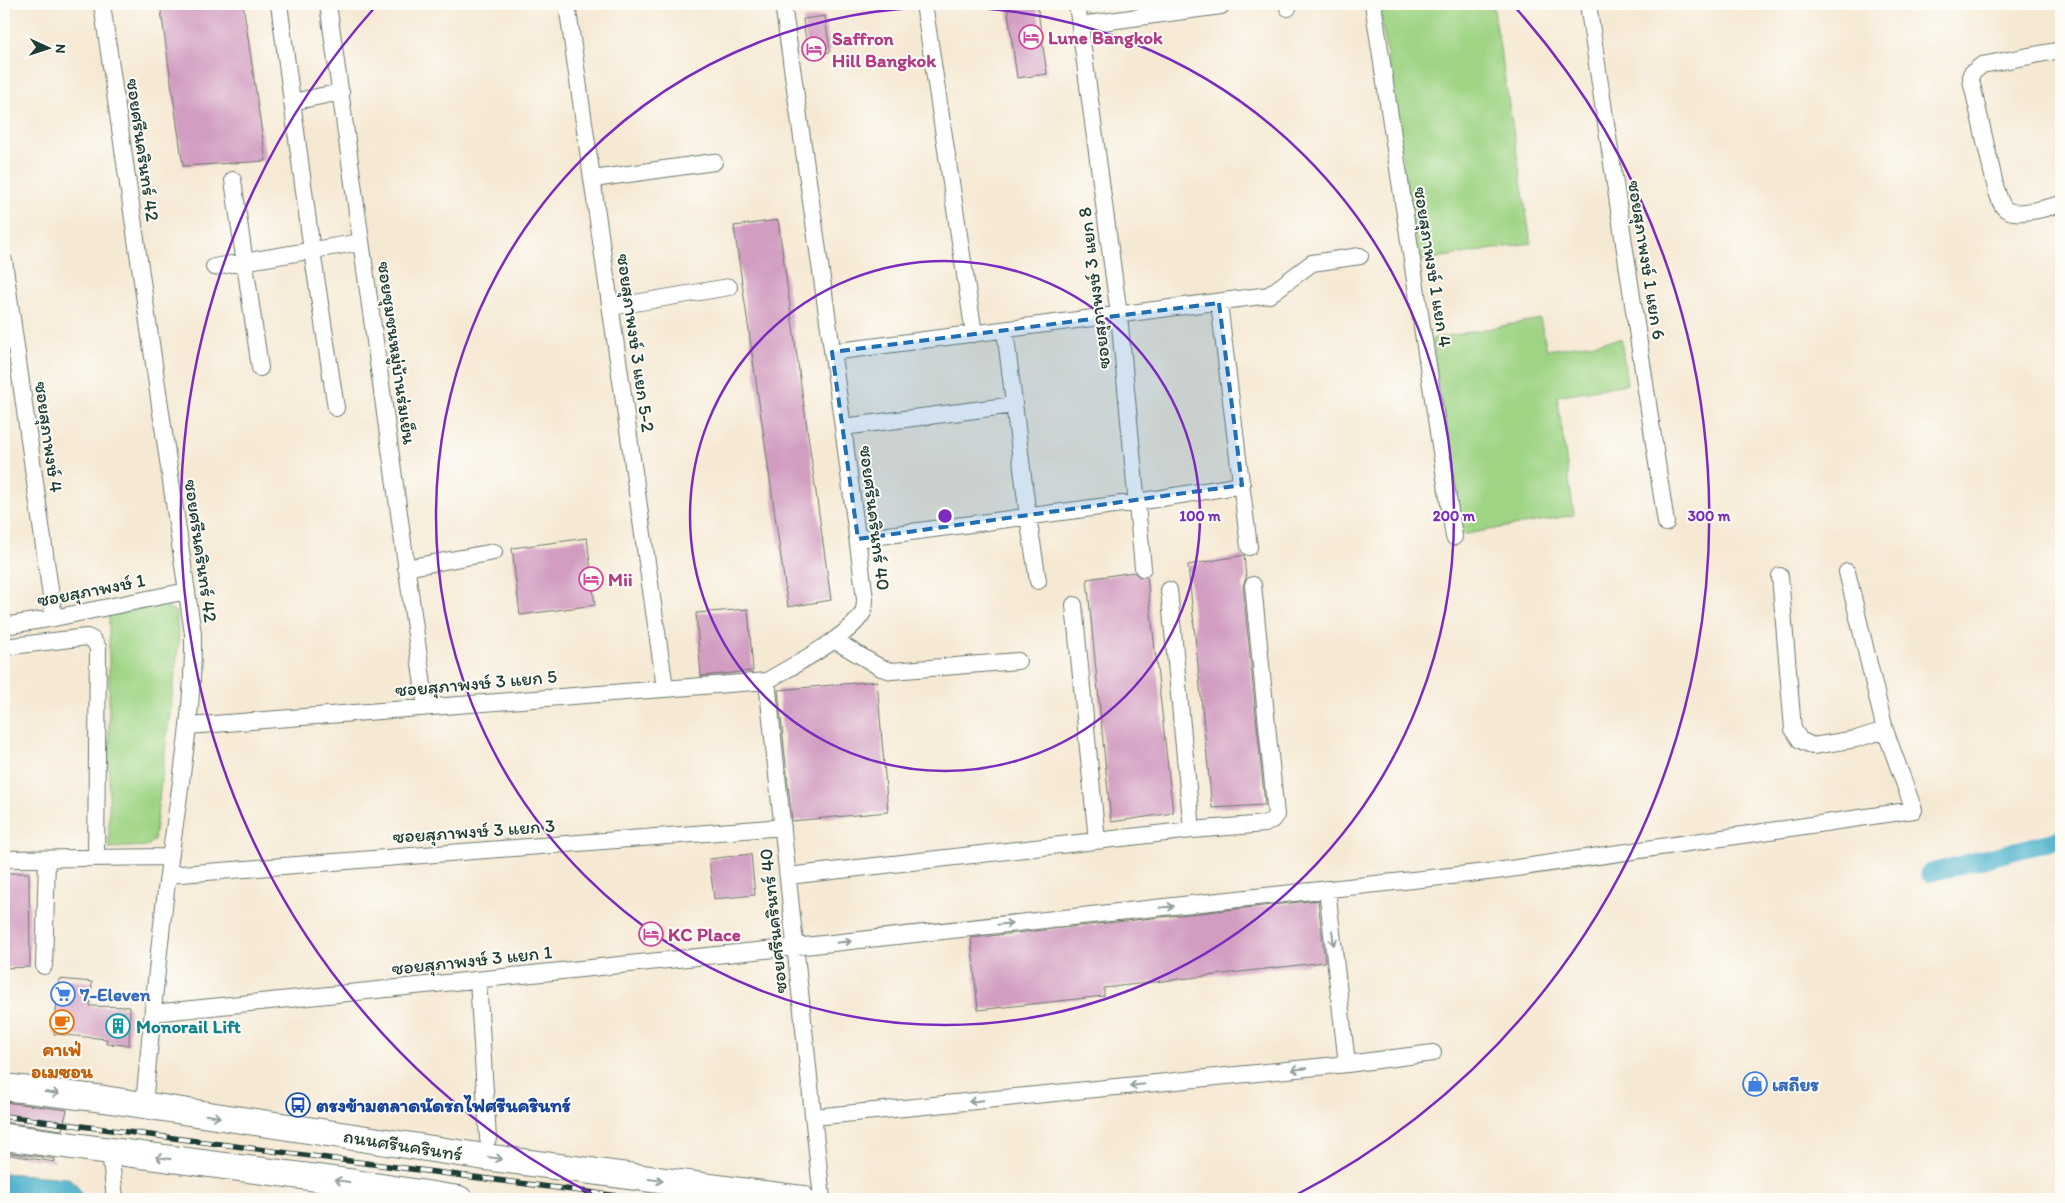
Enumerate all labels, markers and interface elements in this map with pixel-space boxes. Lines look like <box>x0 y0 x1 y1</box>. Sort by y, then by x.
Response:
north arrow <box>22 22 72 72</box>
hotel icon: Lune Bangkok <box>1018 24 1044 50</box>
place label: Lune Bangkok <box>1048 26 1163 49</box>
place label: Saffron Hill Bangkok <box>832 27 936 72</box>
hotel icon: Saffron Hill Bangkok <box>801 36 827 62</box>
text: N <box>52 43 69 54</box>
street label: ซอยศรีนครินทร์ 42 <box>122 77 164 223</box>
street label: ซอยสุภาพงษ์ 1 แยก 6 <box>1622 179 1671 341</box>
street label: ซอยสุภาพงษ์ 1 แยก 4 <box>1408 185 1457 349</box>
street label: ซอยสุภาพงษ์ 3 แยก 8 <box>1073 206 1116 370</box>
street label: ซอยสุภาพงษ์ 3 แยก 5-2 <box>611 252 660 434</box>
street label: ซอยชุมชนหมู่บ้านร่มเย็น <box>371 260 421 446</box>
street label: ซอยสุภาพงษ์ 4 <box>29 380 68 494</box>
street label: ซอยศรีนครินทร์ 40 <box>855 444 895 592</box>
street label: ซอยศรีนครินทร์ 42 <box>180 478 222 624</box>
centre of rings <box>936 507 954 525</box>
text: 100 m <box>1179 507 1221 525</box>
text: 200 m <box>1433 507 1476 525</box>
text: 300 m <box>1688 507 1731 525</box>
hotel icon: Mii <box>578 566 604 592</box>
street label: ซอยสุภาพงษ์ 1 <box>35 568 147 613</box>
place label: Mii <box>608 568 633 591</box>
street label: ซอยสุภาพงษ์ 3 แยก 5 <box>394 664 558 703</box>
street label: ซอยสุภาพงษ์ 3 แยก 3 <box>392 814 556 849</box>
street label: ซอยศรีนครินทร์ 40 <box>754 847 792 995</box>
one-way arrow <box>1159 902 1175 912</box>
one-way arrow <box>997 919 1013 929</box>
hotel icon: KC Place <box>638 921 664 947</box>
place label: KC Place <box>668 923 741 946</box>
one-way arrow <box>1328 930 1338 946</box>
one-way arrow <box>835 937 851 947</box>
street label: ซอยสุภาพงษ์ 3 แยก 1 <box>391 940 554 981</box>
supermarket icon: 7-Eleven <box>50 981 76 1007</box>
place label: 7-Eleven <box>79 983 151 1006</box>
cafe icon: คาเฟ่ อเมซอน <box>49 1009 75 1035</box>
building icon: Monorail Lift <box>105 1013 131 1039</box>
place label: Monorail Lift <box>136 1015 241 1038</box>
place label: คาเฟ่ อเมซอน <box>31 1038 94 1083</box>
one-way arrow <box>1291 1064 1307 1073</box>
shop icon: เสถียร <box>1742 1071 1768 1097</box>
place label: เสถียร <box>1772 1073 1819 1096</box>
one-way arrow <box>1130 1080 1146 1090</box>
one-way arrow <box>44 1088 60 1098</box>
bus stop icon: ตรงข้ามตลาดนัดรถไฟศรีนครินทร์ <box>285 1092 311 1118</box>
place label: ตรงข้ามตลาดนัดรถไฟศรีนครินทร์ <box>316 1094 571 1117</box>
one-way arrow <box>968 1096 984 1106</box>
one-way arrow <box>205 1111 221 1121</box>
street label: ถนนศรีนครินทร์ <box>342 1124 465 1166</box>
one-way arrow <box>156 1152 172 1162</box>
one-way arrow <box>486 1154 502 1164</box>
one-way arrow <box>648 1175 664 1185</box>
one-way arrow <box>334 1176 350 1186</box>

